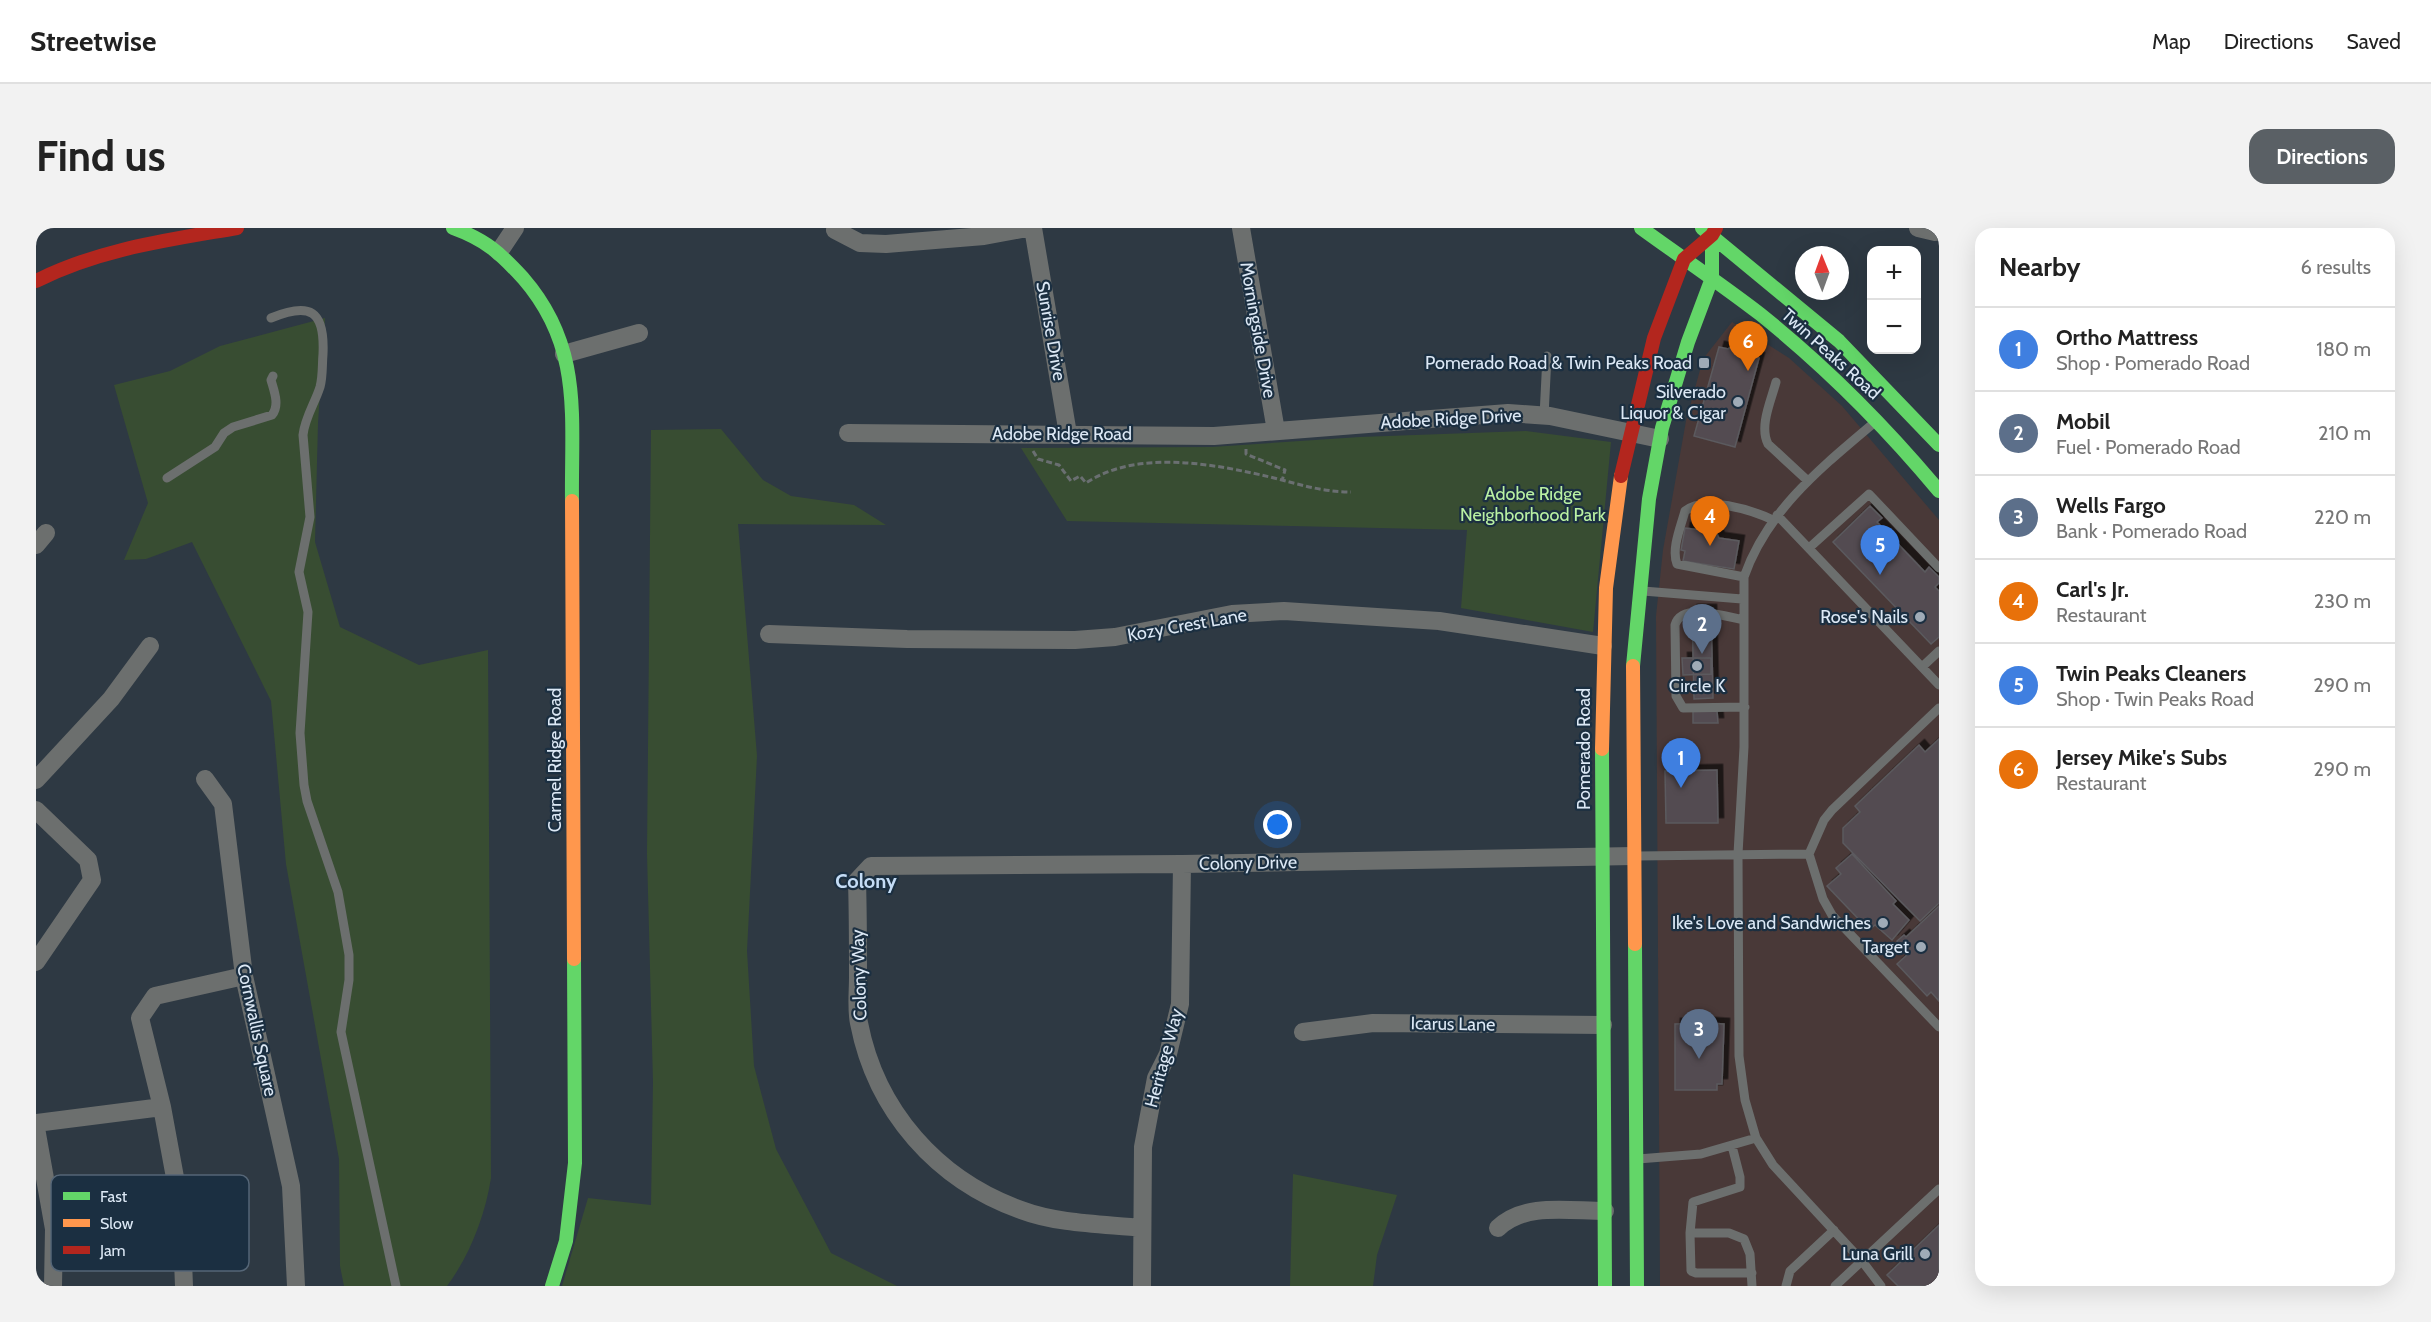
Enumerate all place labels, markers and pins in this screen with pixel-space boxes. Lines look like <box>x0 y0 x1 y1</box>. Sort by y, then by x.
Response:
pin: 6 <box>1728 322 1768 371</box>
place label: Pomerado Road & Twin Peaks Road <box>1425 352 1692 374</box>
marker: Pomerado Road & Twin Peaks Road <box>1697 356 1711 370</box>
place label: Silverado Liquor & Cigar <box>1620 381 1726 424</box>
marker: Silverado Liquor & Cigar <box>1731 395 1745 409</box>
pin: 4 <box>1690 496 1730 546</box>
pin: 5 <box>1860 526 1900 575</box>
pin: 2 <box>1682 604 1722 654</box>
place label: Rose's Nails <box>1820 606 1908 628</box>
marker: Rose's Nails <box>1913 610 1927 624</box>
marker: Circle K <box>1690 659 1704 673</box>
place label: Circle K <box>1669 675 1726 697</box>
pin: 1 <box>1662 738 1700 788</box>
place label: Ike's Love and Sandwiches <box>1672 912 1871 934</box>
marker: Ike's Love and Sandwiches <box>1876 916 1890 930</box>
place label: Target <box>1862 936 1909 958</box>
marker: Target <box>1914 940 1928 954</box>
pin: 3 <box>1680 1010 1718 1059</box>
place label: Luna Grill <box>1842 1243 1914 1265</box>
marker: Luna Grill <box>1918 1247 1932 1261</box>

